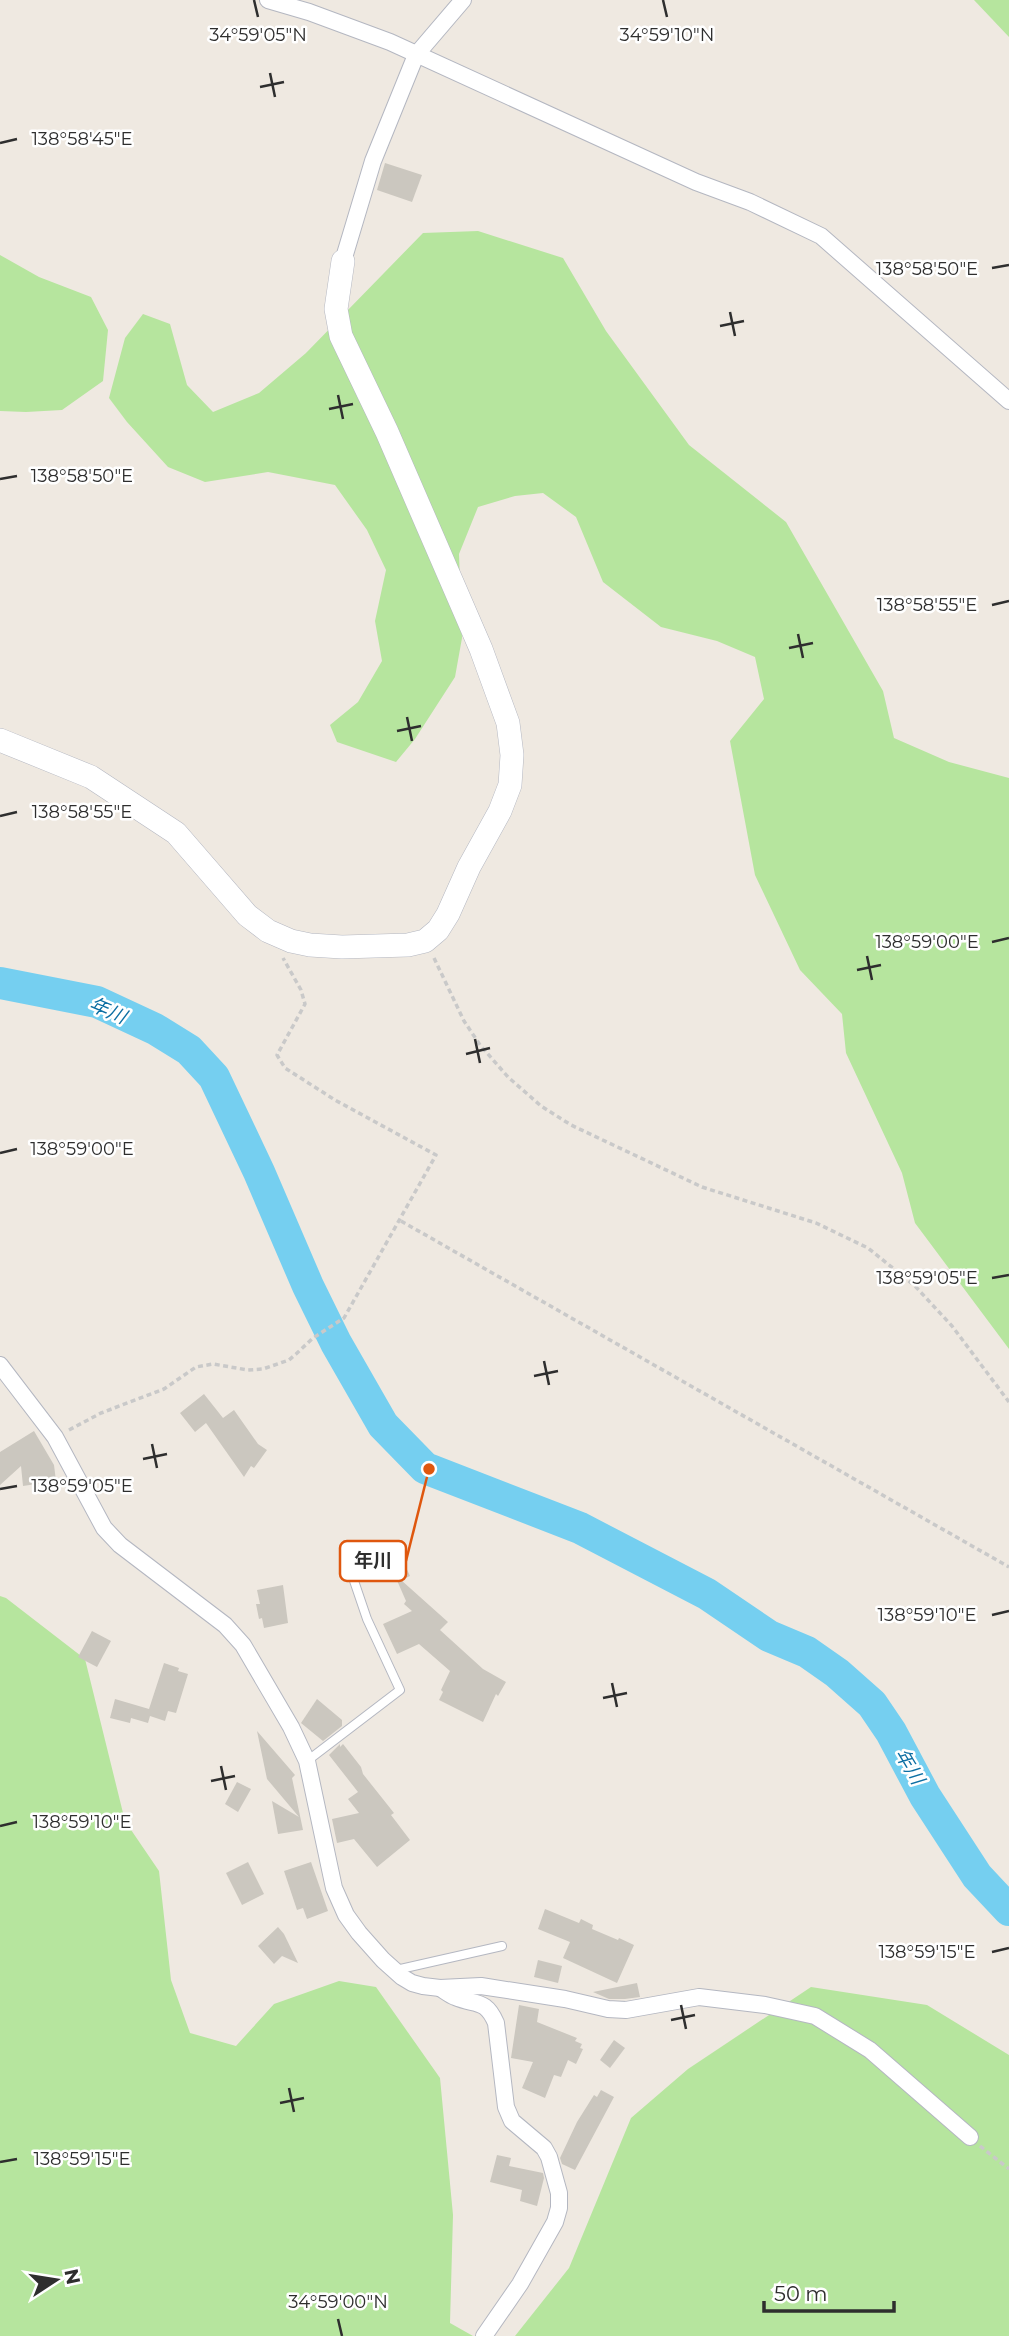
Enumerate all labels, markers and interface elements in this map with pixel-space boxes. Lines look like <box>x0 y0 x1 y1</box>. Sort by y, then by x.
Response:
text: 34°59'05"N <box>209 24 307 46</box>
text: 34°59'10"N <box>620 24 714 46</box>
text: 138°58'45"E <box>31 128 133 150</box>
text: 138°58'50"E <box>876 258 978 280</box>
text: 138°58'50"E <box>31 465 133 487</box>
text: 138°58'55"E <box>877 594 977 616</box>
text: 138°58'55"E <box>32 801 132 823</box>
text: 138°59'00"E <box>875 931 979 953</box>
water label: 年川 <box>86 992 132 1029</box>
text: 138°59'00"E <box>30 1138 134 1160</box>
text: 138°59'05"E <box>876 1267 978 1289</box>
text: 138°59'05"E <box>31 1475 133 1497</box>
callout: 年川 <box>340 1541 406 1581</box>
text: 年川 <box>354 1549 392 1572</box>
text: 138°59'10"E <box>878 1604 976 1626</box>
water label: 年川 <box>890 1744 930 1790</box>
text: 138°59'10"E <box>33 1811 131 1833</box>
text: 138°59'15"E <box>878 1941 976 1963</box>
text: 138°59'15"E <box>33 2148 131 2170</box>
north arrow <box>21 2245 91 2315</box>
text: N <box>59 2267 85 2286</box>
scale bar <box>764 2270 894 2314</box>
text: 50 m <box>774 2281 828 2306</box>
text: 34°59'00"N <box>288 2291 388 2313</box>

